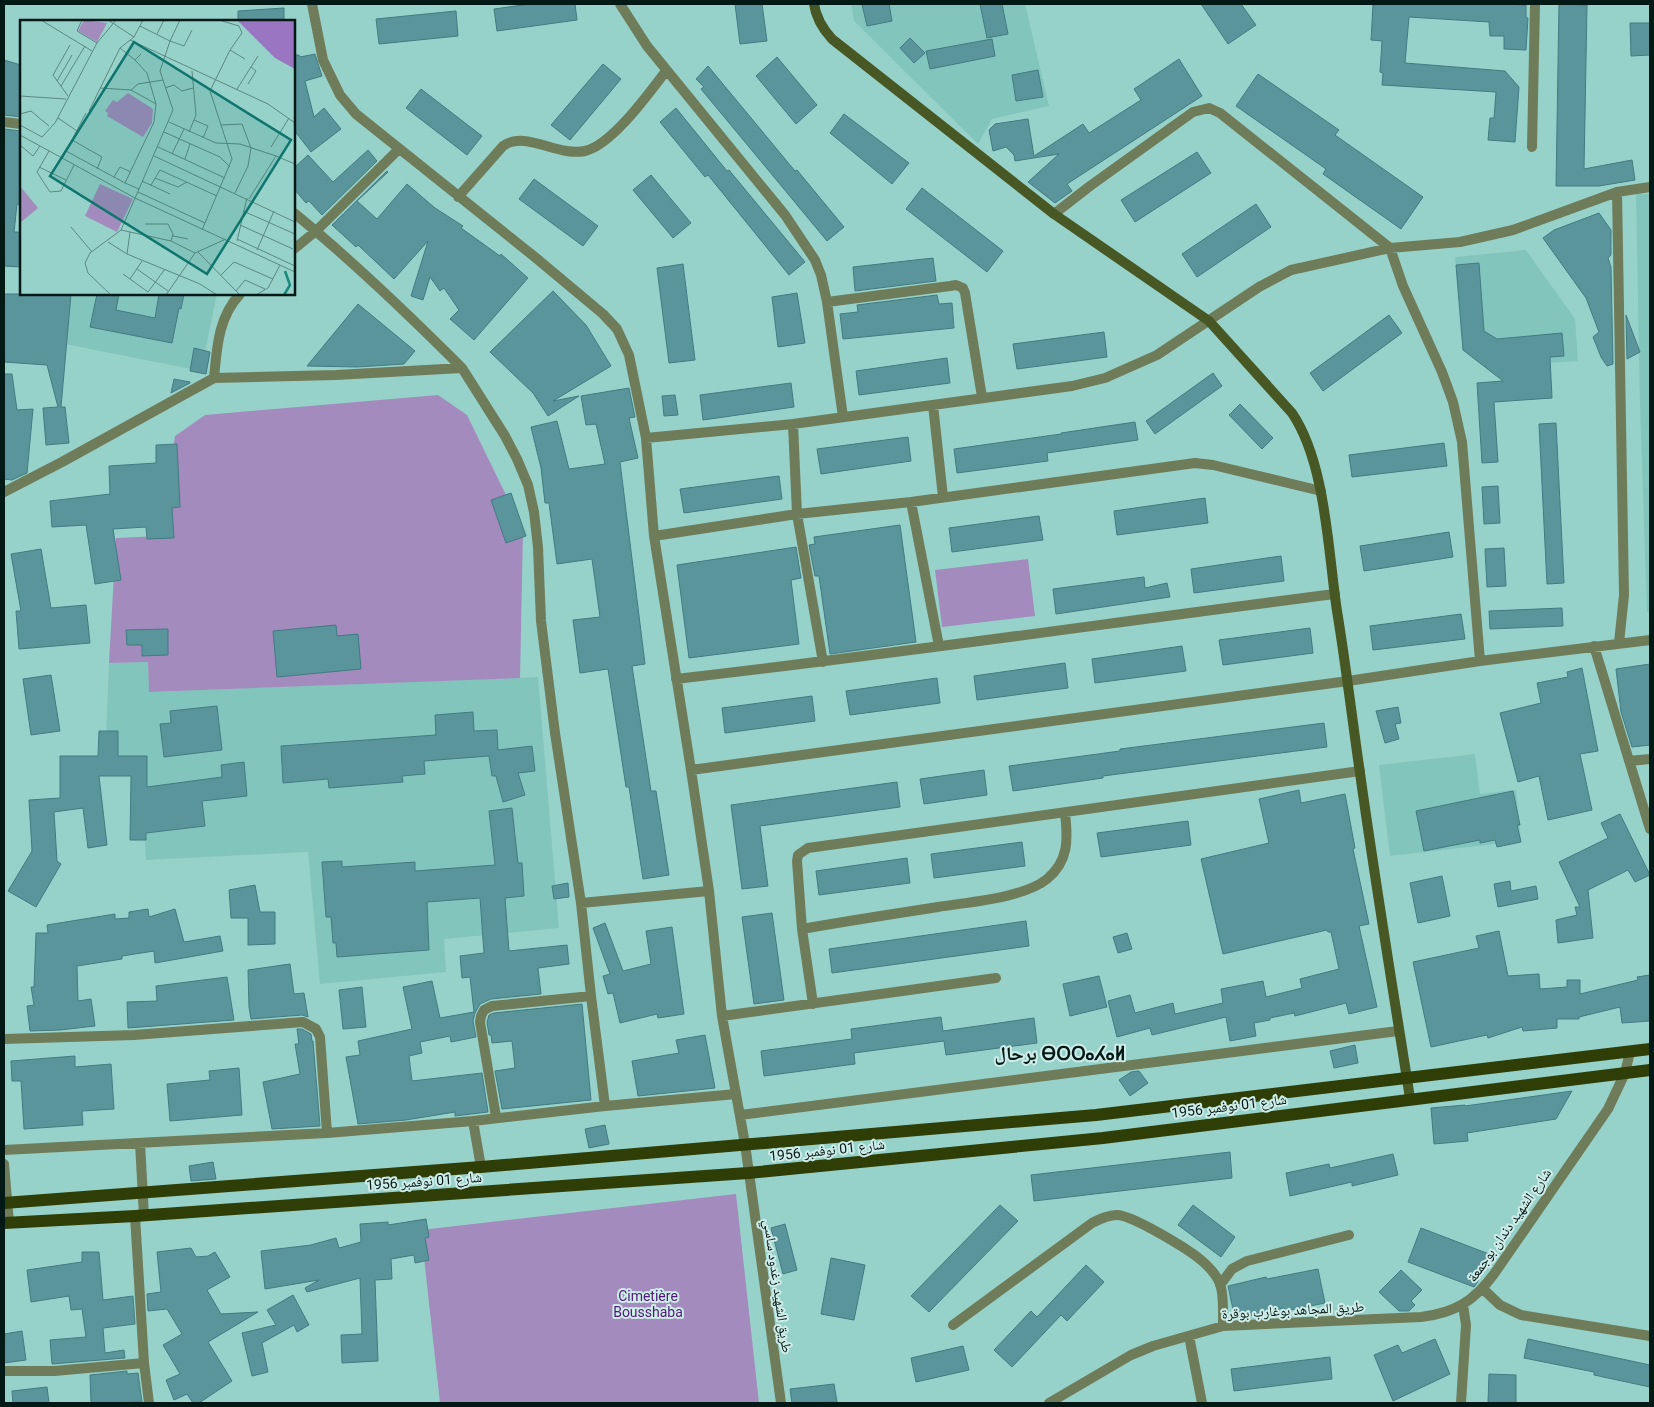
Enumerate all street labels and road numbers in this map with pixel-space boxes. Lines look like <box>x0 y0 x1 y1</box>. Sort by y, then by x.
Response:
street label: شارع 01 نوفمبر 1956 <box>1170 1091 1288 1123</box>
street label: شارع 01 نوفمبر 1956 <box>768 1136 886 1166</box>
street label: شارع الشهيد دندان بوجمعة <box>1464 1165 1556 1286</box>
street label: شارع 01 نوفمبر 1956 <box>366 1169 483 1195</box>
street label: طريق الشهيد زغدود ساسي <box>757 1218 795 1354</box>
street label: طريق المجاهد بوغارب بوقرة <box>1221 1298 1365 1324</box>

